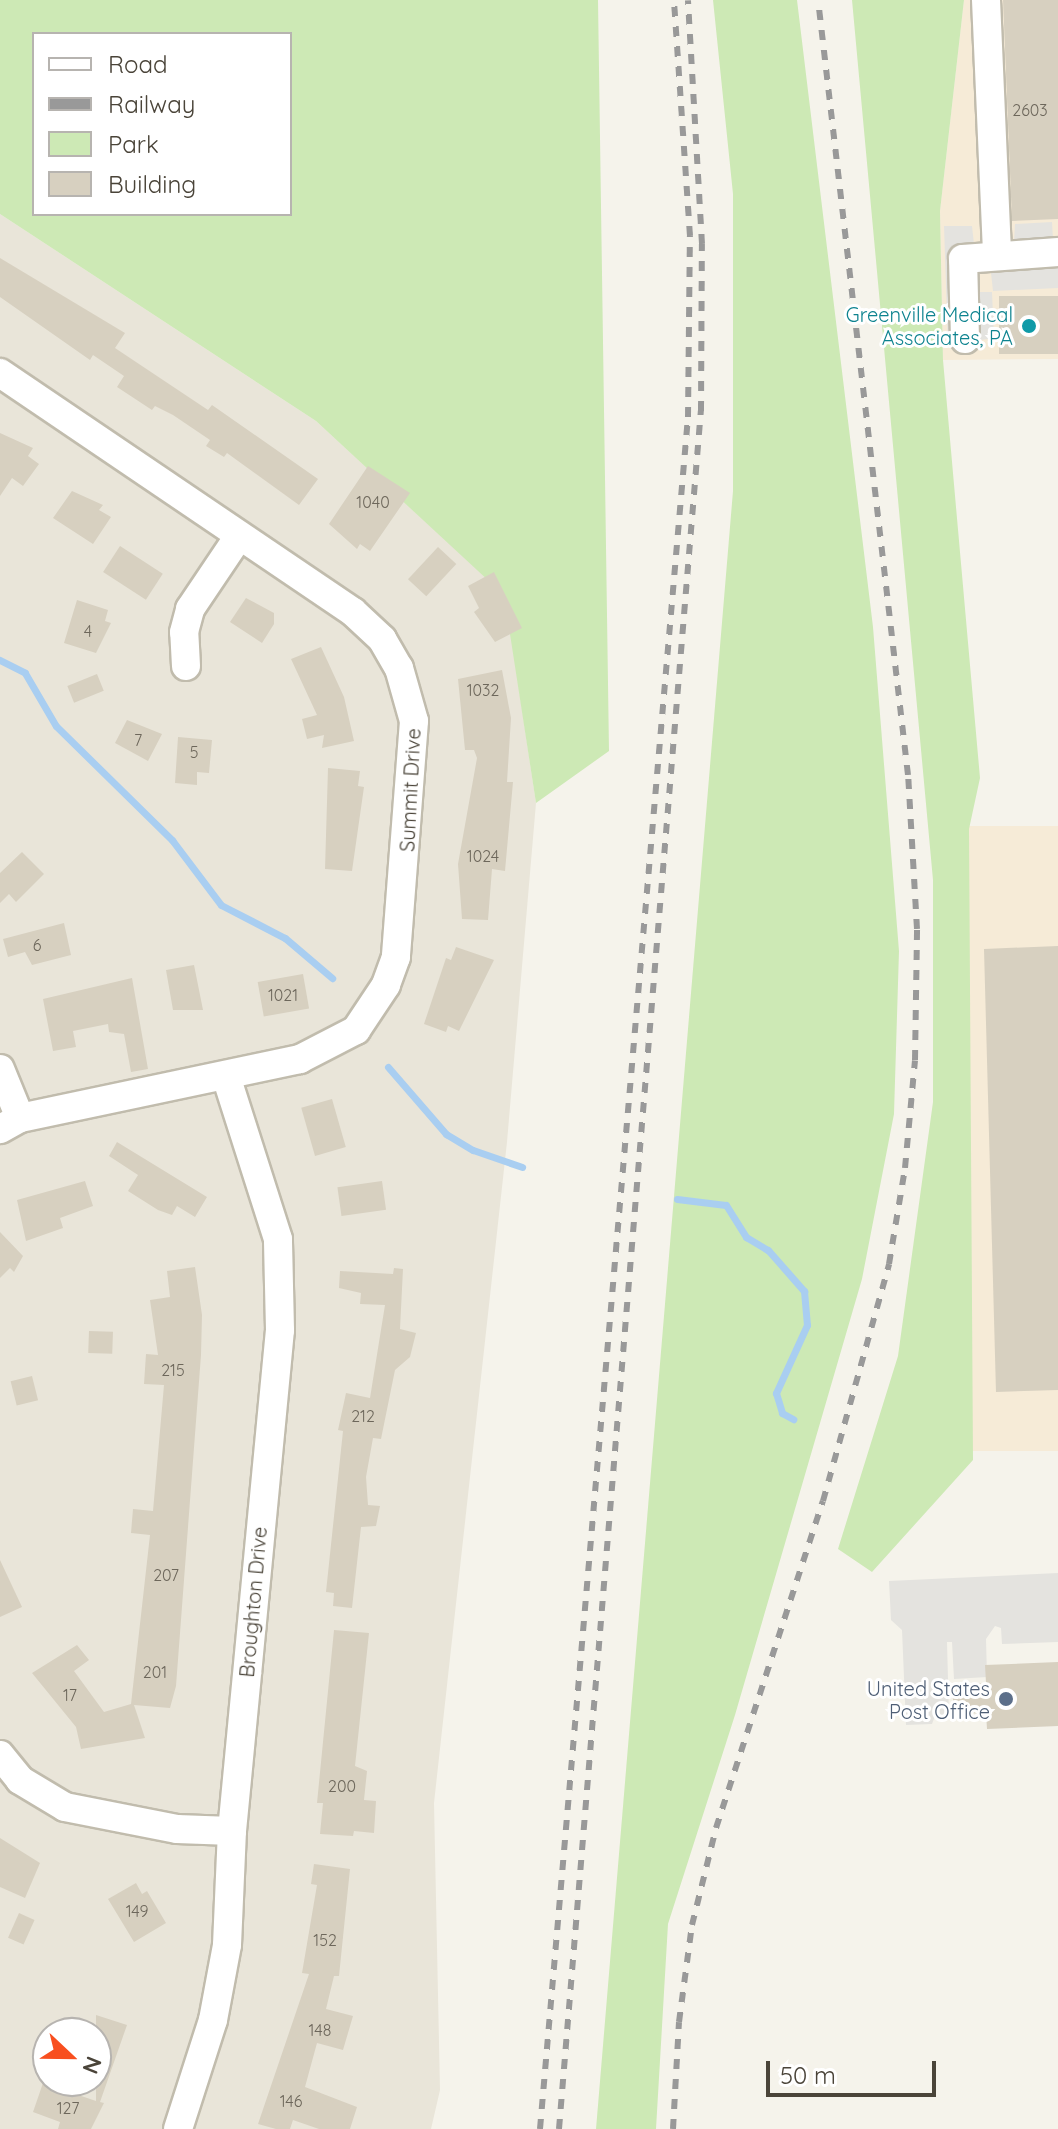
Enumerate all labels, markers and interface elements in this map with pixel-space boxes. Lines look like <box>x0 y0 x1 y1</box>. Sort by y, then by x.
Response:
legend <box>32 32 292 216</box>
text: Road <box>108 49 168 79</box>
text: Railway <box>108 89 195 119</box>
house number: 2603 <box>1012 100 1048 120</box>
text: Park <box>108 129 159 159</box>
text: Building <box>108 169 196 199</box>
place label: Greenville Medical Associates, PA <box>846 302 1013 349</box>
marker: Greenville Medical Associates, PA <box>1020 317 1038 335</box>
house number: 1040 <box>356 492 390 512</box>
house number: 4 <box>84 621 92 641</box>
house number: 1032 <box>467 680 499 700</box>
street label: Summit Drive <box>395 728 425 852</box>
house number: 7 <box>134 730 142 750</box>
house number: 5 <box>190 742 198 762</box>
house number: 1024 <box>467 846 499 866</box>
house number: 6 <box>33 935 41 955</box>
house number: 1021 <box>268 985 298 1005</box>
house number: 215 <box>161 1360 185 1380</box>
house number: 212 <box>351 1406 375 1426</box>
street label: Broughton Drive <box>234 1526 272 1678</box>
house number: 207 <box>153 1565 179 1585</box>
house number: 201 <box>143 1662 167 1682</box>
place label: United States Post Office <box>867 1676 990 1723</box>
house number: 17 <box>63 1685 77 1705</box>
marker: United States Post Office <box>997 1690 1015 1708</box>
house number: 200 <box>328 1776 356 1796</box>
house number: 149 <box>126 1901 148 1921</box>
house number: 152 <box>313 1930 337 1950</box>
north arrow <box>32 2017 112 2097</box>
house number: 148 <box>309 2020 331 2040</box>
scale bar <box>770 2045 940 2095</box>
text: N <box>76 2052 108 2078</box>
text: 50 m <box>780 2060 836 2090</box>
house number: 146 <box>280 2091 302 2111</box>
house number: 127 <box>57 2098 79 2118</box>

